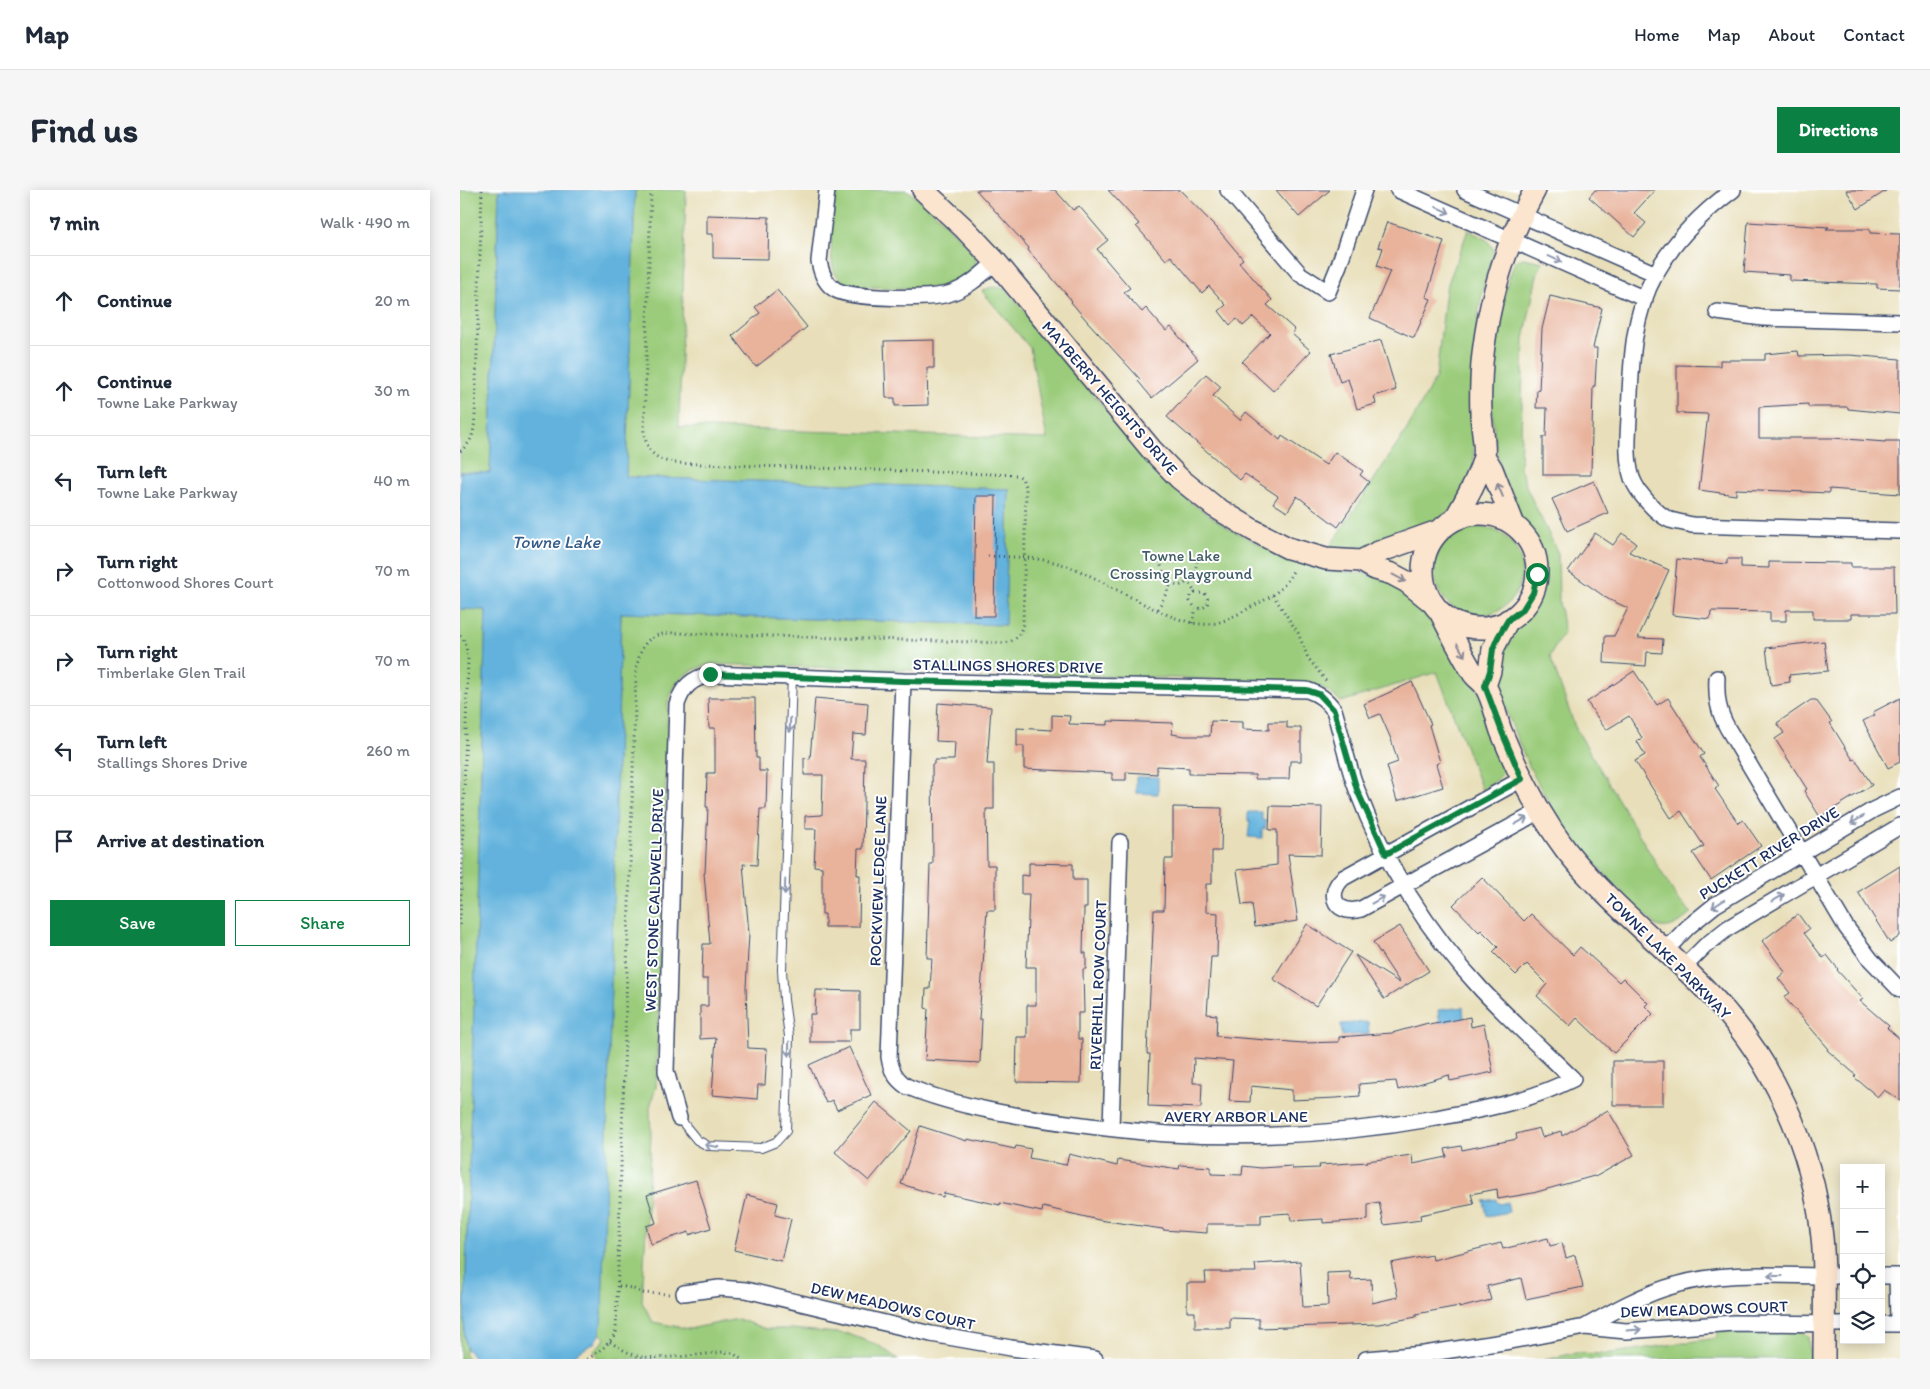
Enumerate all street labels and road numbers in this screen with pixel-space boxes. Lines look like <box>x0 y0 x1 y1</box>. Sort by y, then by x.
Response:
street label: MAYBERRY HEIGHTS DRIVE <box>1038 317 1182 479</box>
street label: STALLINGS SHORES DRIVE <box>913 655 1103 677</box>
street label: WEST STONE CALDWELL DRIVE <box>641 788 667 1012</box>
street label: ROCKVIEW LEDGE LANE <box>866 795 890 967</box>
street label: PUCKETT RIVER DRIVE <box>1696 802 1842 904</box>
street label: TOWNE LAKE PARKWAY <box>1601 889 1735 1023</box>
street label: RIVERHILL ROW COURT <box>1086 900 1110 1070</box>
street label: AVERY ARBOR LANE <box>1164 1107 1308 1126</box>
street label: DEW MEADOWS COURT <box>809 1278 977 1334</box>
street label: DEW MEADOWS COURT <box>1620 1297 1788 1321</box>

